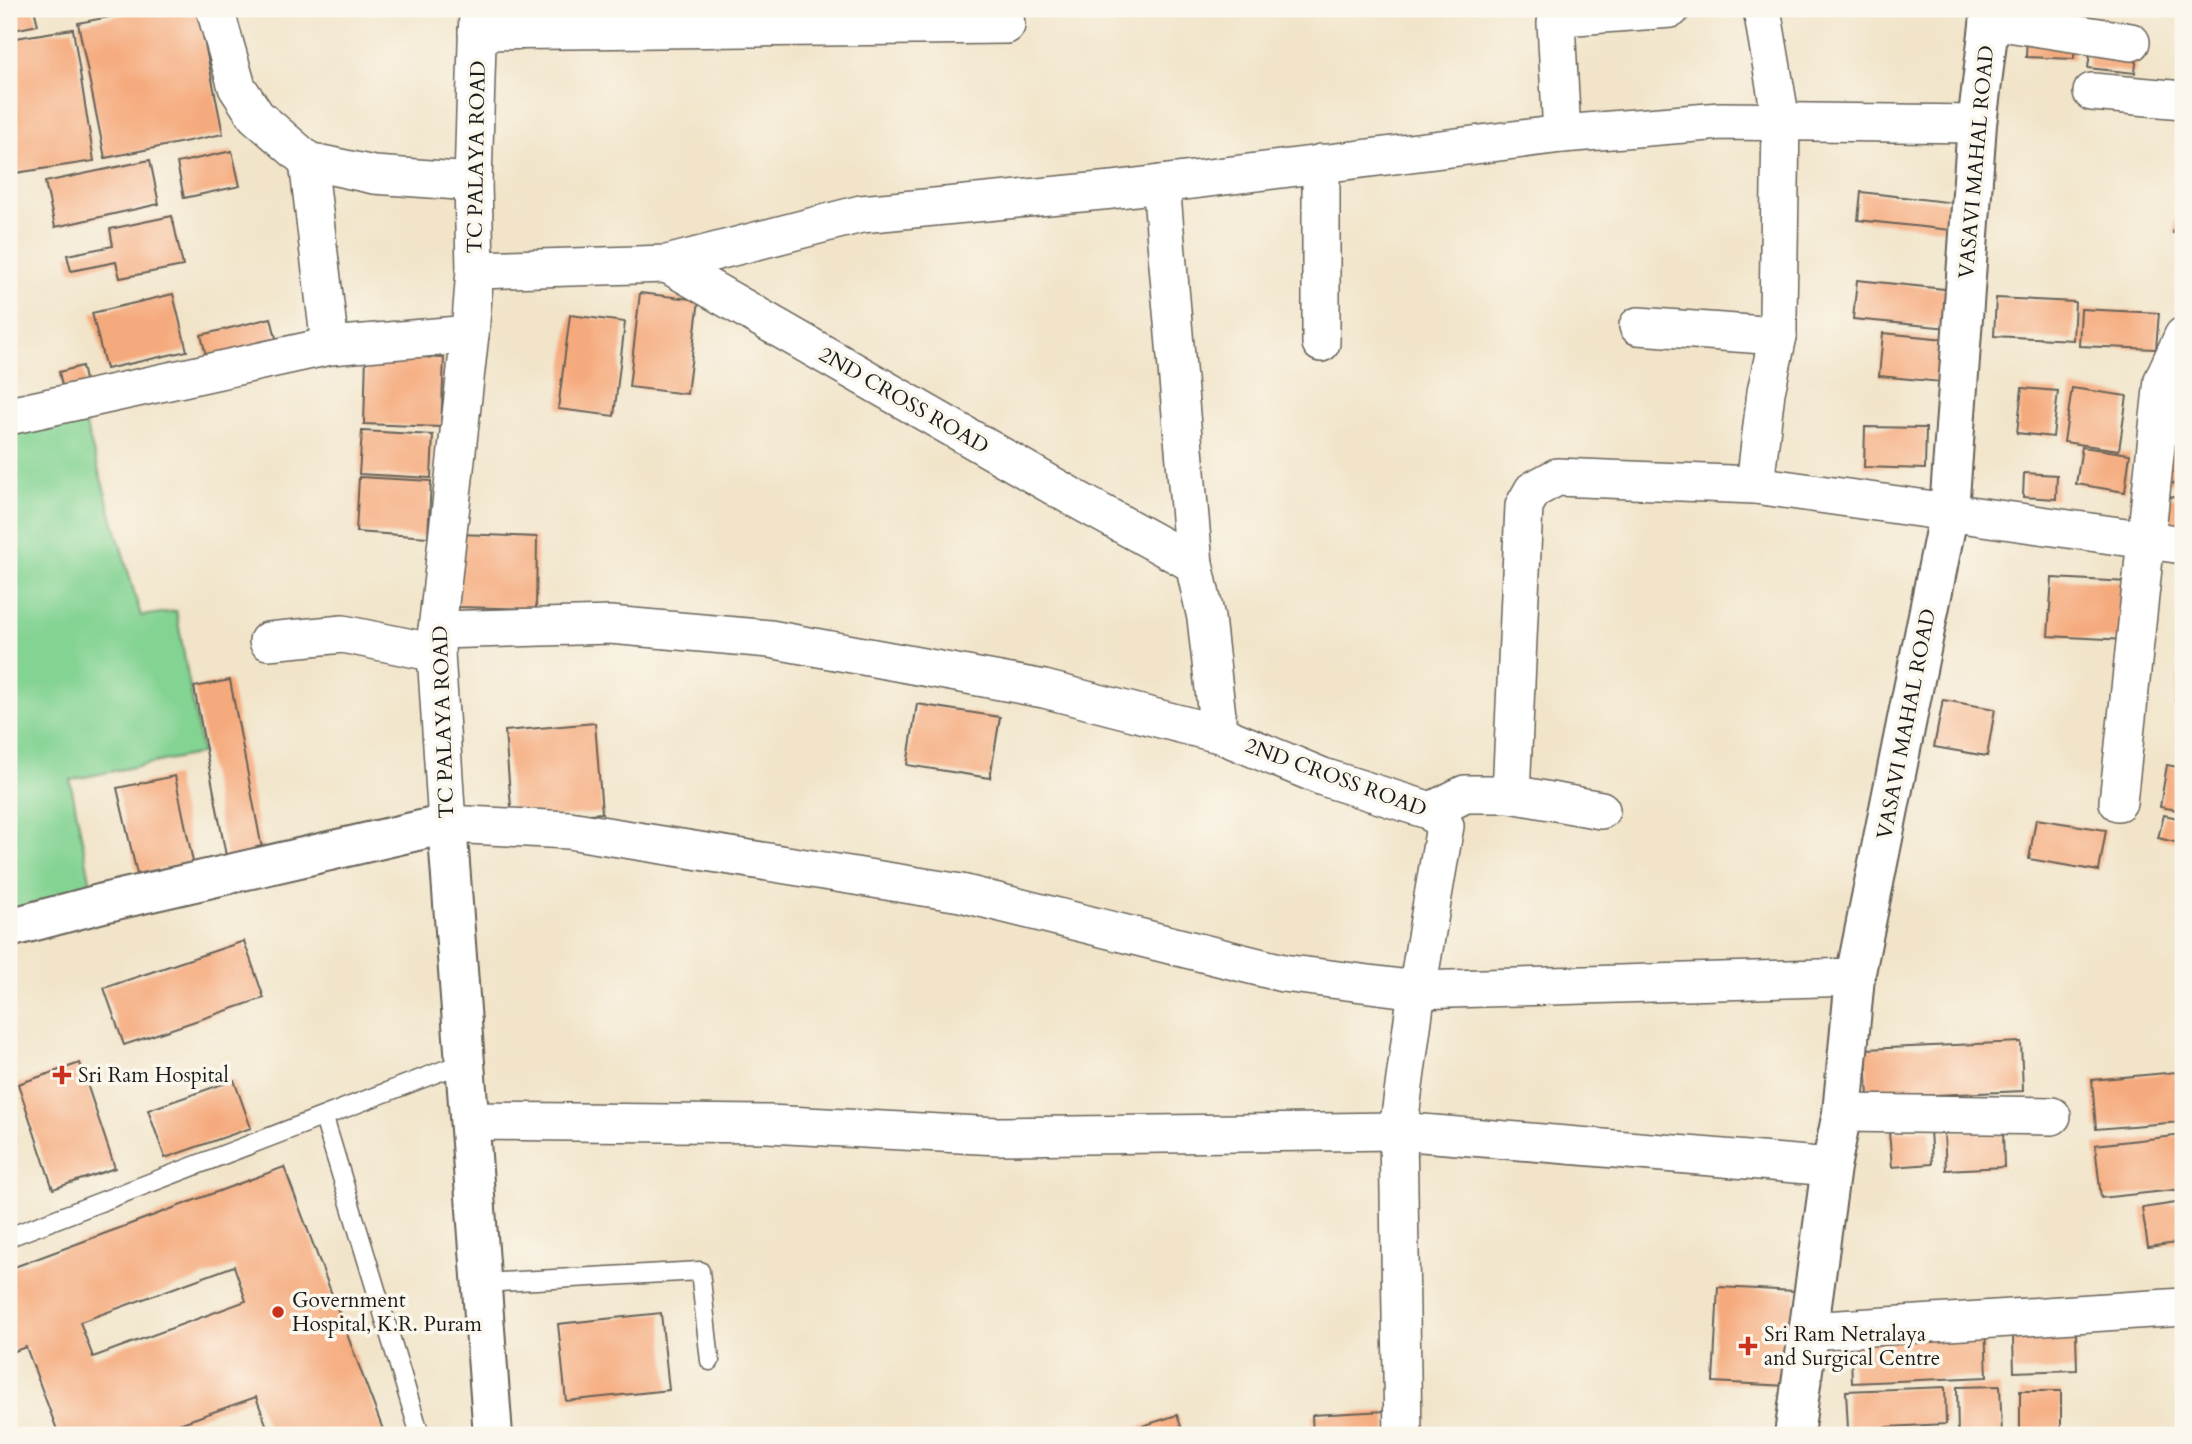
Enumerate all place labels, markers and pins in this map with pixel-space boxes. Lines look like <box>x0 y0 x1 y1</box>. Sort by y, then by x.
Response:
place label: Sri Ram Hospital <box>78 1061 229 1090</box>
marker: Sri Ram Hospital <box>52 1065 72 1085</box>
place label: Government Hospital, K.R. Puram <box>292 1286 482 1339</box>
marker: Government Hospital, K.R. Puram <box>270 1304 286 1320</box>
place label: Sri Ram Netralaya and Surgical Centre <box>1764 1320 1940 1373</box>
marker: Sri Ram Netralaya and Surgical Centre <box>1738 1336 1758 1356</box>

